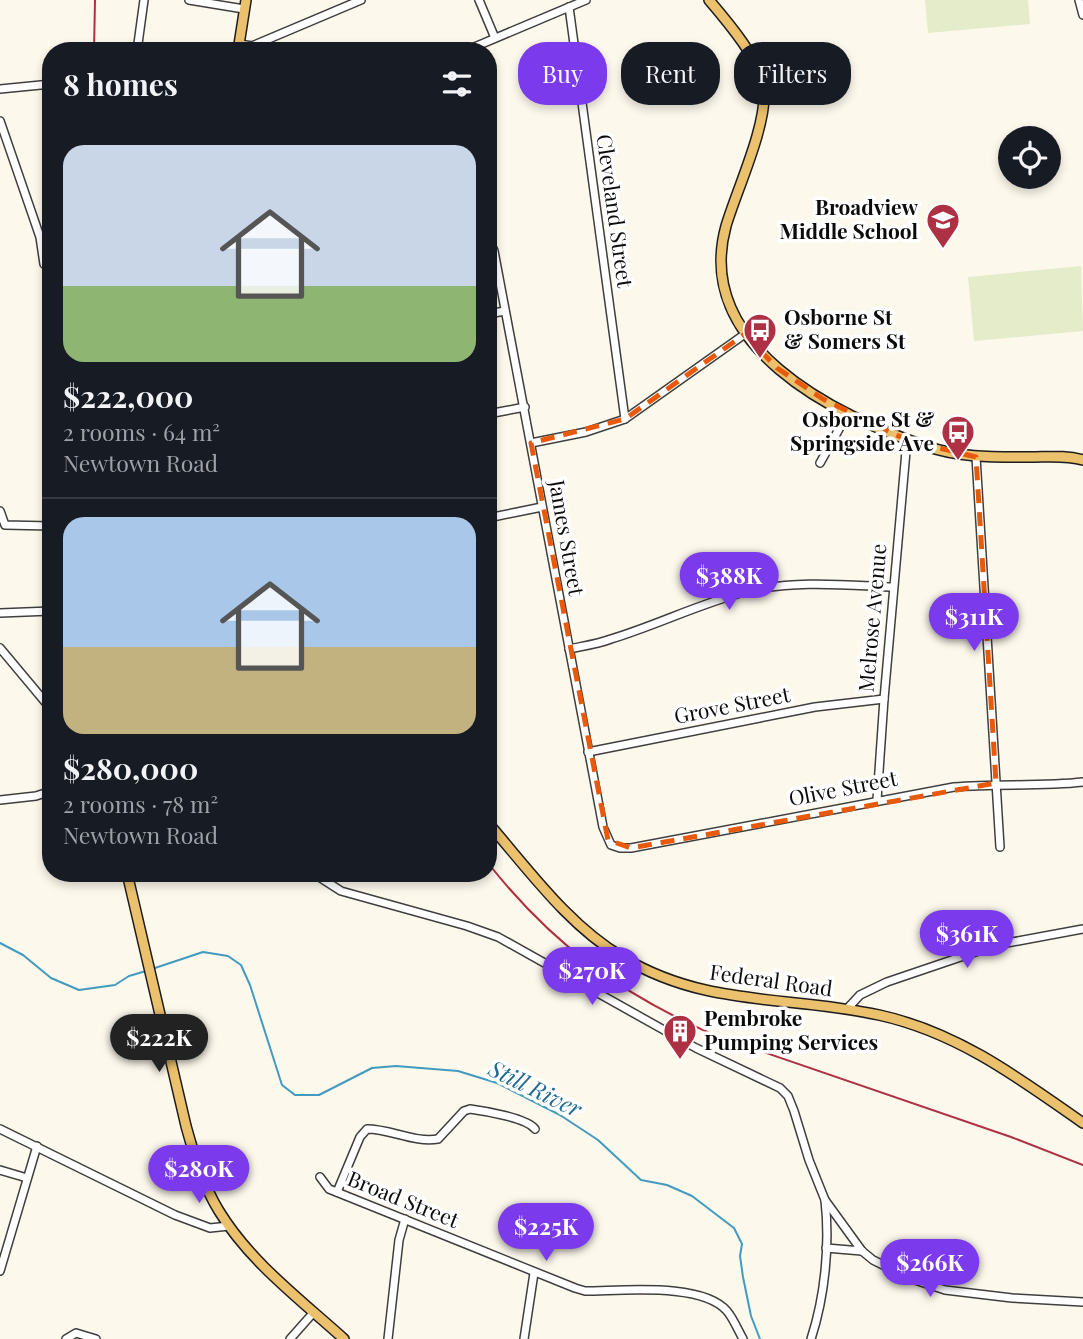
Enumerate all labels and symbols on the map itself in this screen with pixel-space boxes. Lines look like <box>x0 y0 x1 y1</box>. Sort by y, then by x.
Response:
street label: Cleveland Street <box>591 132 641 290</box>
place label: Broadview Middle School <box>780 192 918 244</box>
school or university icon: Broadview Middle School <box>924 201 962 250</box>
place label: Osborne St & Somers St <box>784 302 906 354</box>
bus stop icon: Osborne St & Somers St <box>741 311 779 360</box>
place label: Osborne St & Springside Ave <box>790 404 934 456</box>
bus stop icon: Osborne St & Springside Ave <box>939 413 977 462</box>
street label: James Street <box>544 477 592 598</box>
street label: Melrose Avenue <box>851 542 891 693</box>
pin: $388K <box>680 552 778 612</box>
pin: $311K <box>925 594 1023 653</box>
street label: Grove Street <box>671 679 792 729</box>
street label: Olive Street <box>786 763 900 811</box>
pin: $361K <box>918 911 1016 970</box>
pin: $270K <box>543 948 641 1007</box>
street label: Federal Road <box>708 957 834 1001</box>
place label: Pembroke Pumping Services <box>704 1003 878 1055</box>
building icon: Pembroke Pumping Services <box>661 1012 699 1061</box>
pin: $222K <box>110 1014 208 1074</box>
water label: Still River <box>483 1051 588 1124</box>
pin: $280K <box>150 1146 248 1205</box>
street label: Broad Street <box>344 1163 464 1233</box>
pin: $225K <box>497 1204 595 1263</box>
pin: $266K <box>881 1240 979 1299</box>

